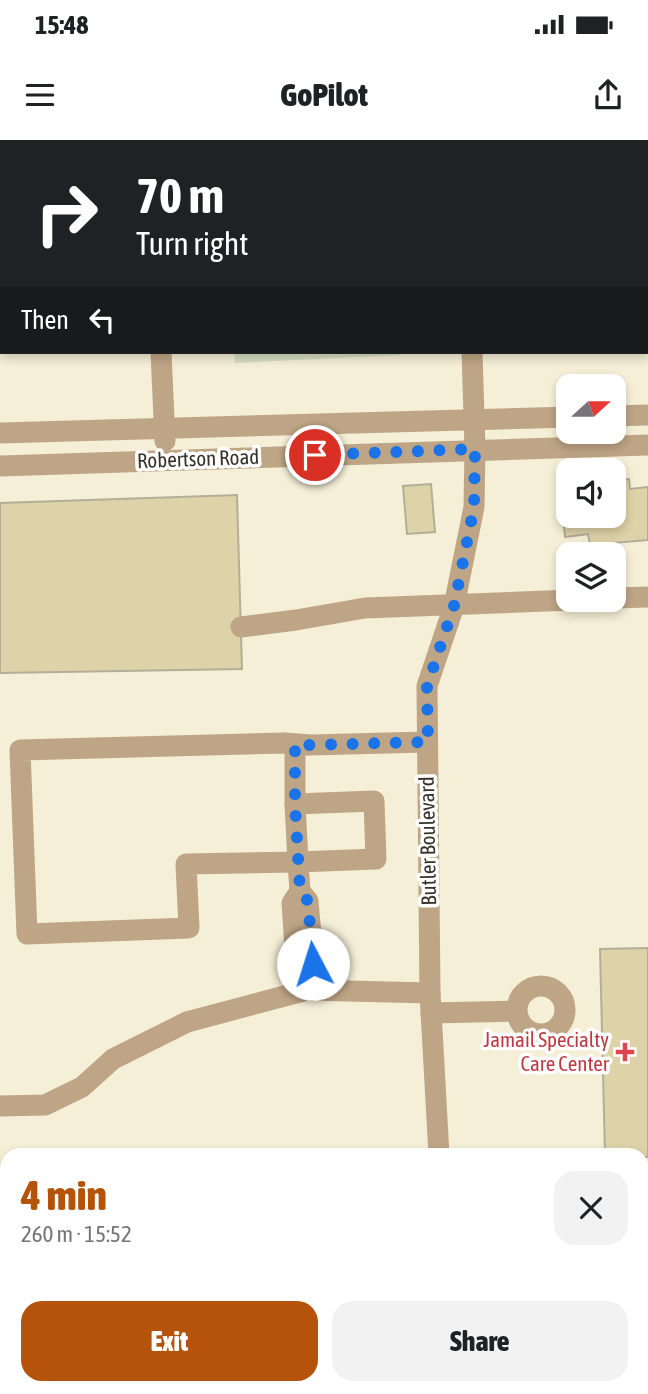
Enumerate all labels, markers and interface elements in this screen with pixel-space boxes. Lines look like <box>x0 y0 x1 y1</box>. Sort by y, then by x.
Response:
text: 15:48 <box>35 10 89 40</box>
icon: menu <box>21 76 59 114</box>
text: GoPilot <box>280 76 368 113</box>
icon: share <box>589 76 627 114</box>
text: 70 m <box>136 167 224 223</box>
icon: right <box>21 168 112 259</box>
text: Turn right <box>136 225 249 262</box>
icon: left <box>83 301 121 339</box>
text: Then <box>21 305 69 335</box>
north arrow <box>556 374 626 444</box>
map controls <box>556 374 626 612</box>
pin <box>285 425 345 485</box>
icon: arrive <box>296 436 334 474</box>
street label: Robertson Road <box>136 444 260 472</box>
button: sound <box>556 458 626 528</box>
button: layers <box>556 542 626 612</box>
street label: Butler Boulevard <box>414 776 440 906</box>
position arrow <box>276 927 350 1001</box>
place label: Jamail Specialty Care Center <box>484 1027 610 1075</box>
marker: Jamail Specialty Care Center <box>615 1042 635 1062</box>
text: 4 min <box>21 1171 107 1219</box>
button: close <box>554 1171 628 1245</box>
text: 260 m · 15:52 <box>21 1221 132 1247</box>
button: Exit <box>21 1301 318 1381</box>
button: Share <box>332 1301 628 1381</box>

